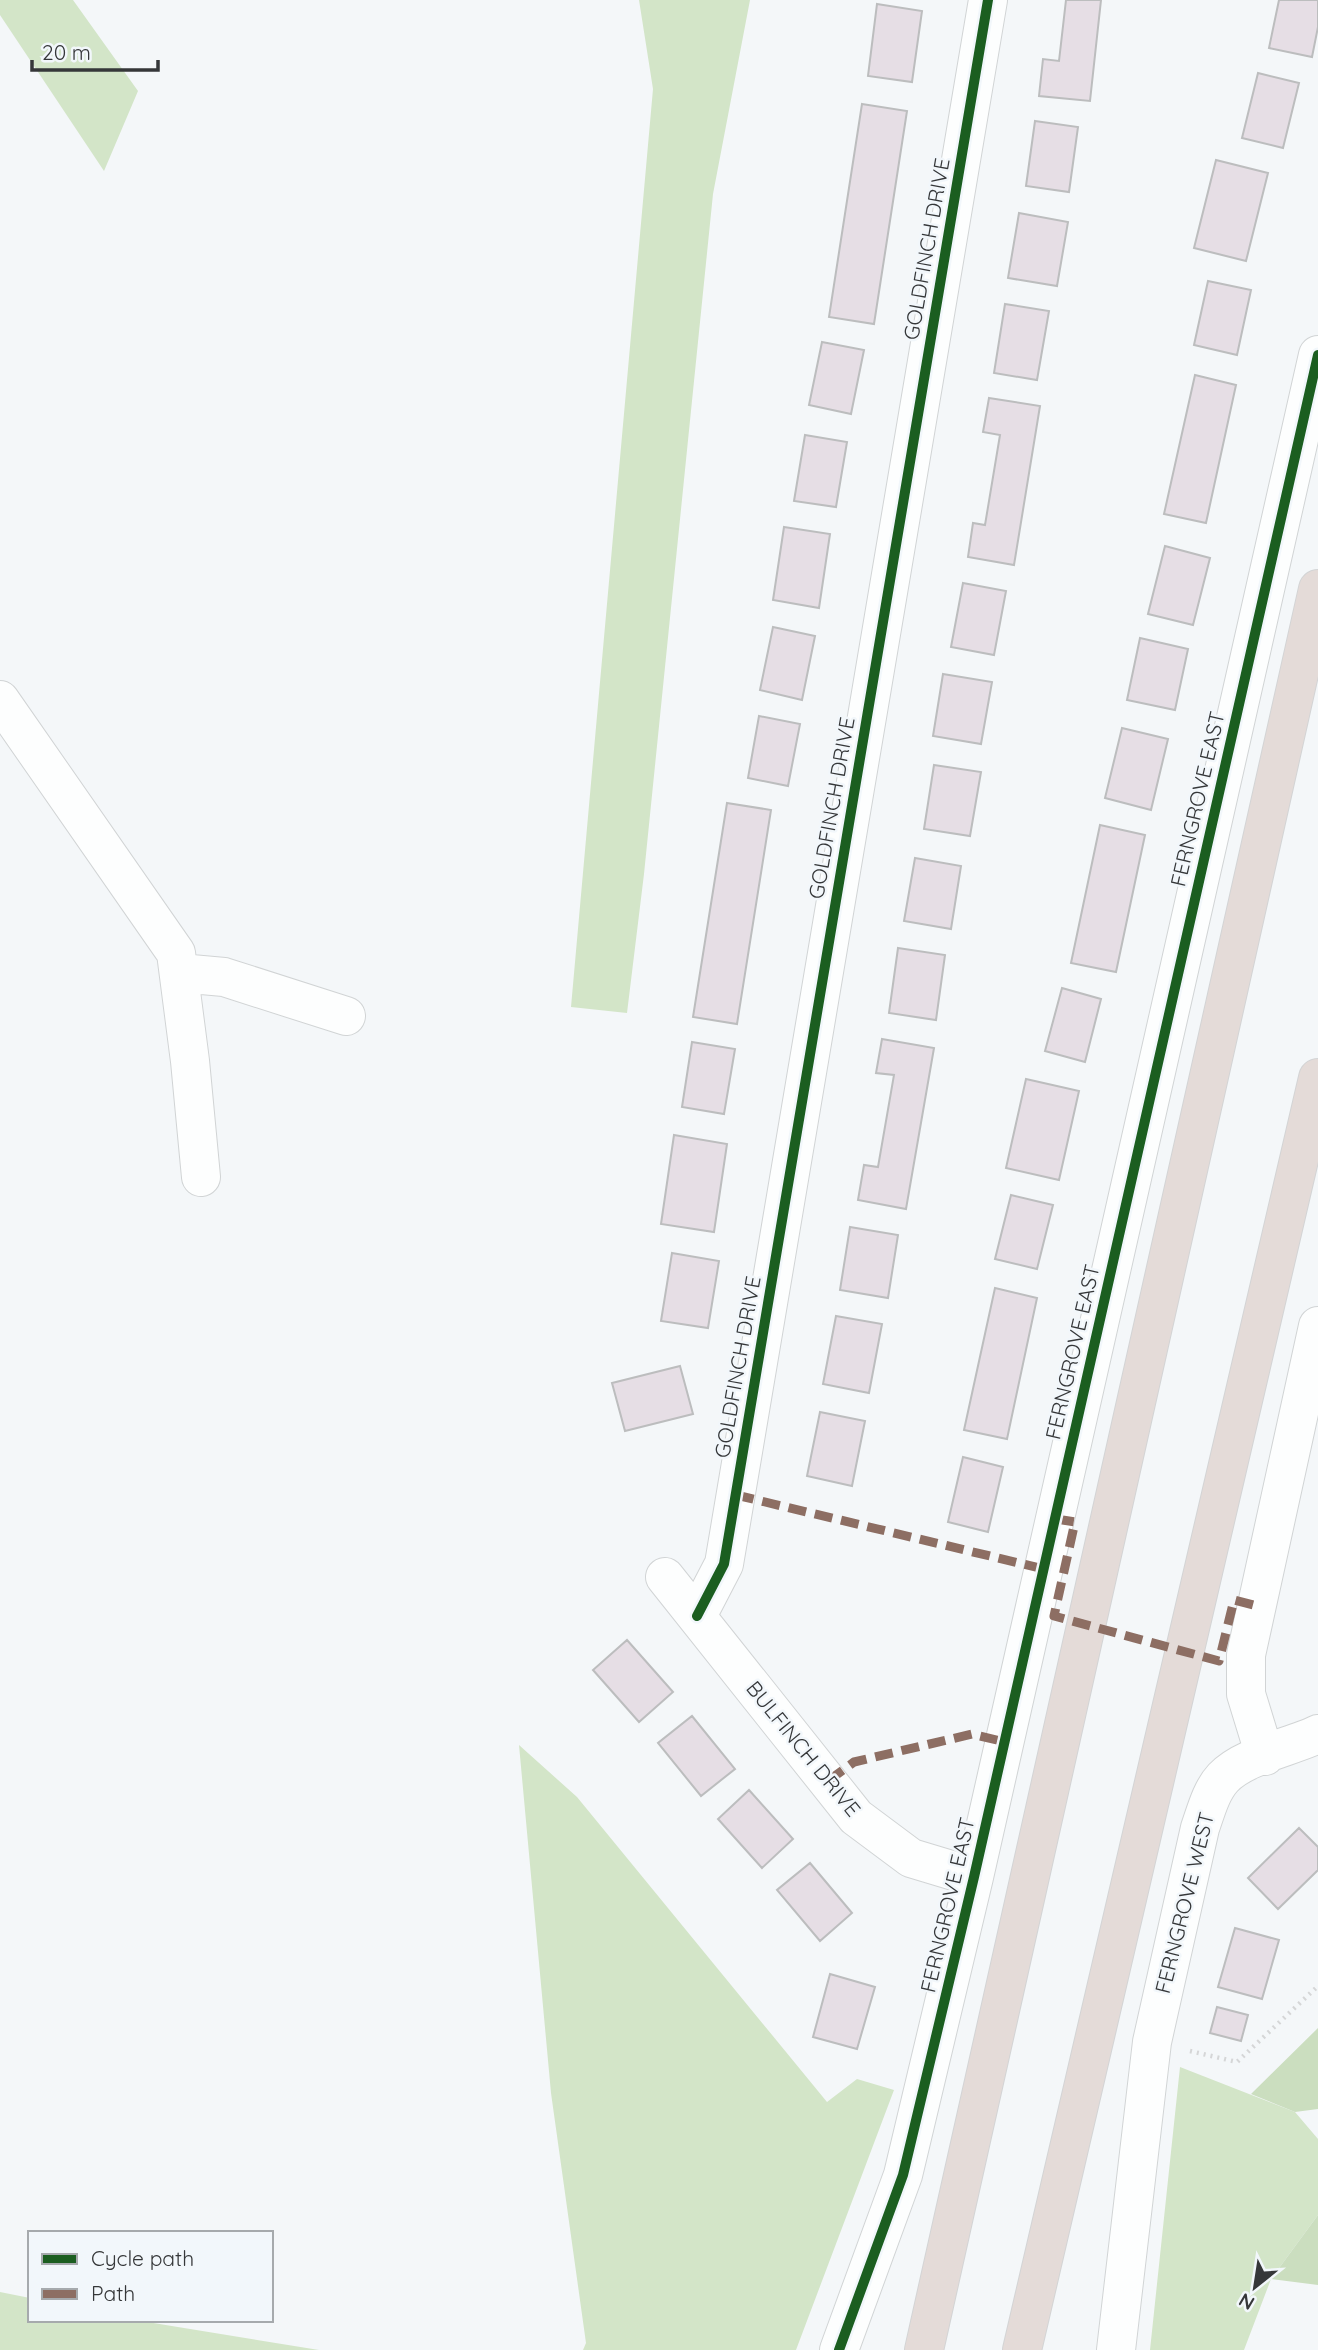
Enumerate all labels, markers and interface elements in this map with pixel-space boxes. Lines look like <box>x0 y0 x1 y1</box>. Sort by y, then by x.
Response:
scale bar <box>32 28 158 72</box>
text: 20 m <box>42 39 91 65</box>
street label: GOLDFINCH DRIVE <box>897 156 955 342</box>
street label: FERNGROVE EAST <box>1164 709 1230 889</box>
street label: GOLDFINCH DRIVE <box>802 715 860 901</box>
street label: FERNGROVE EAST <box>1039 1262 1105 1442</box>
street label: GOLDFINCH DRIVE <box>708 1274 766 1460</box>
street label: BULFINCH DRIVE <box>741 1675 866 1821</box>
street label: FERNGROVE WEST <box>1149 1809 1219 1996</box>
street label: FERNGROVE EAST <box>914 1815 980 1995</box>
legend <box>28 2231 273 2322</box>
text: Cycle path <box>91 2245 194 2271</box>
north arrow <box>1220 2252 1290 2322</box>
text: Path <box>91 2280 135 2306</box>
text: N <box>1234 2288 1259 2316</box>

